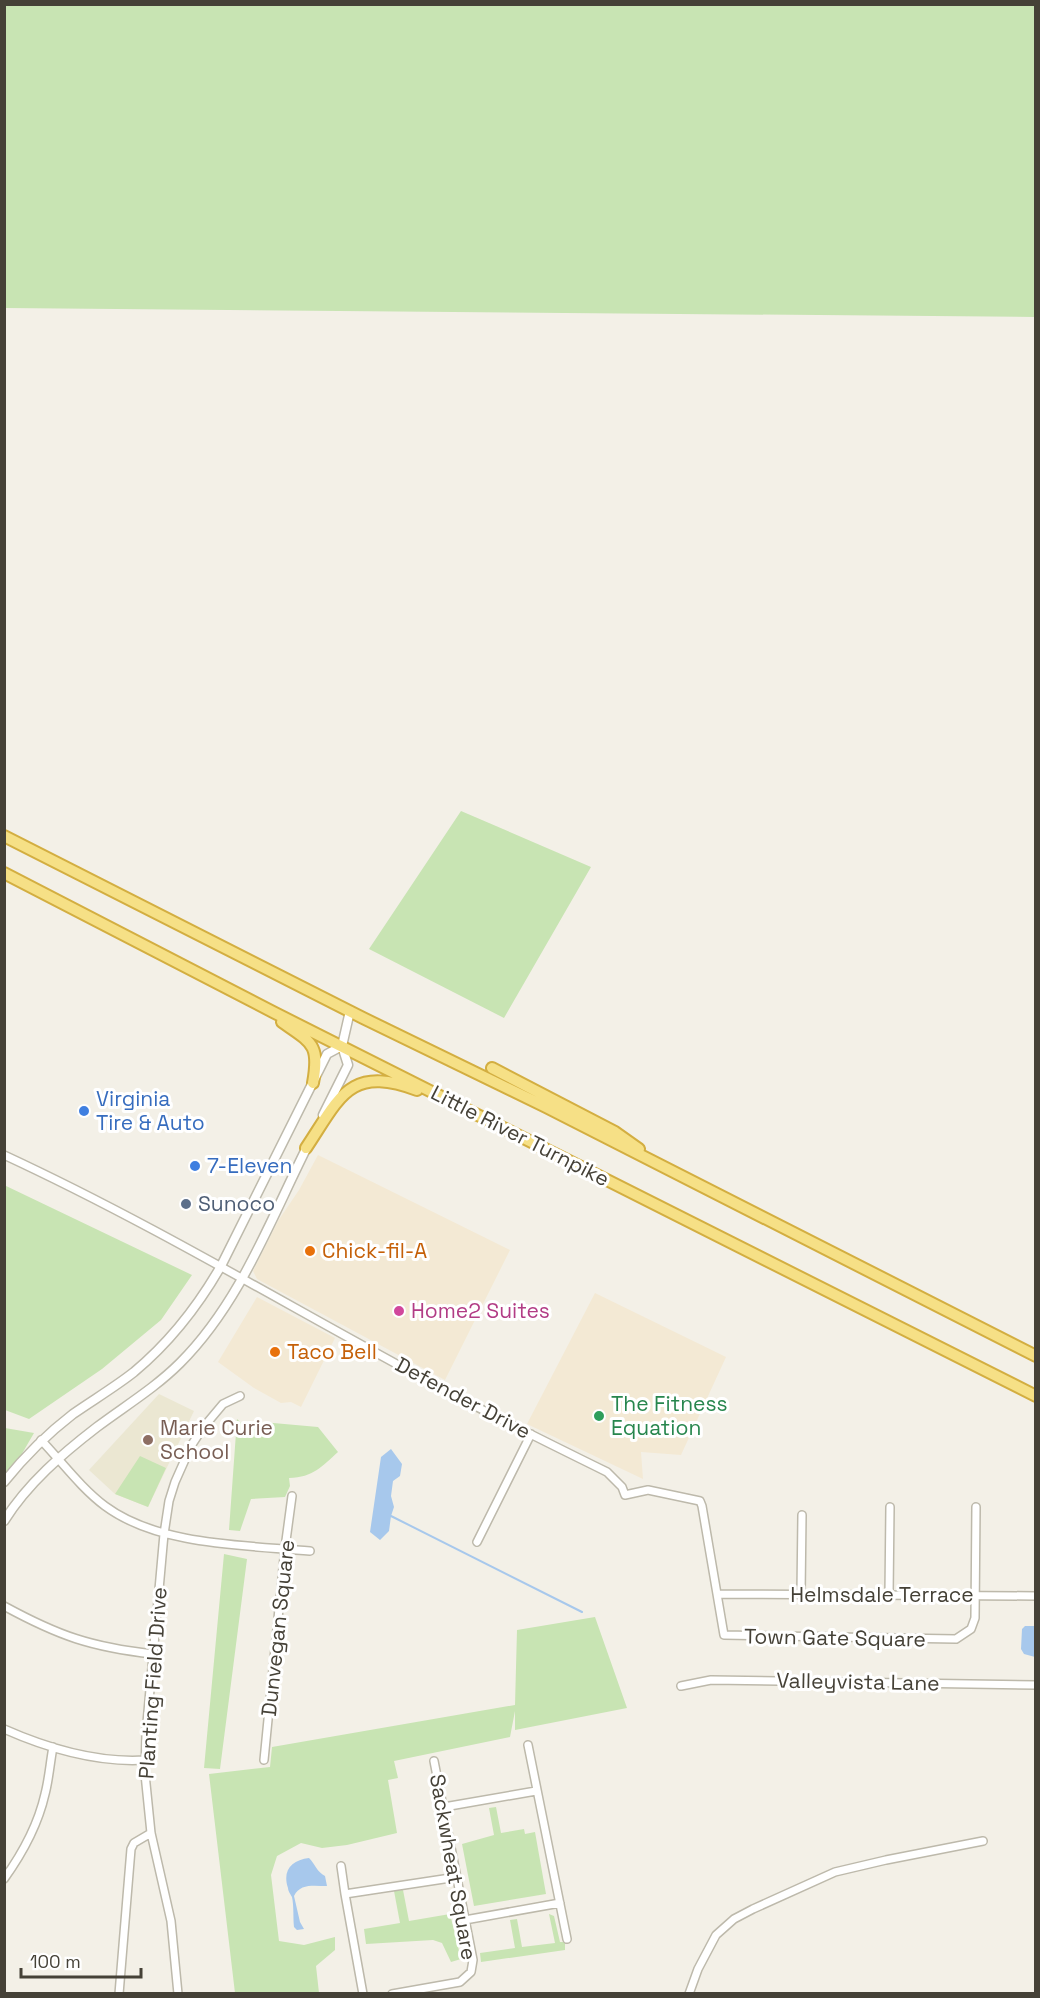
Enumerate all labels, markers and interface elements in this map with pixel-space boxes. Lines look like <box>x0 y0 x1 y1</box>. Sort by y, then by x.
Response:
street label: Little River Turnpike <box>426 1079 614 1192</box>
place label: Virginia Tire & Auto <box>96 1085 205 1136</box>
marker: Virginia Tire & Auto <box>77 1104 91 1118</box>
place label: 7-Eleven <box>207 1152 292 1179</box>
marker: 7-Eleven <box>188 1159 202 1173</box>
place label: Sunoco <box>198 1190 275 1217</box>
marker: Sunoco <box>179 1197 193 1211</box>
place label: Chick-fil-A <box>322 1237 427 1264</box>
marker: Chick-fil-A <box>303 1244 317 1258</box>
place label: Home2 Suites <box>411 1297 550 1324</box>
marker: Home2 Suites <box>392 1304 406 1318</box>
place label: Taco Bell <box>287 1338 377 1365</box>
marker: Taco Bell <box>268 1345 282 1359</box>
street label: Defender Drive <box>391 1351 536 1445</box>
place label: The Fitness Equation <box>611 1390 728 1441</box>
marker: The Fitness Equation <box>592 1409 606 1423</box>
place label: Marie Curie School <box>160 1414 273 1465</box>
marker: Marie Curie School <box>141 1433 155 1447</box>
street label: Dunvegan Square <box>255 1538 300 1718</box>
street label: Helmsdale Terrace <box>790 1581 974 1608</box>
street label: Planting Field Drive <box>132 1586 173 1780</box>
street label: Town Gate Square <box>744 1622 926 1653</box>
street label: Valleyvista Lane <box>776 1667 940 1696</box>
street label: Sackwheat Square <box>424 1772 483 1962</box>
scale bar <box>21 1941 141 1979</box>
text: 100 m <box>30 1950 81 1973</box>

